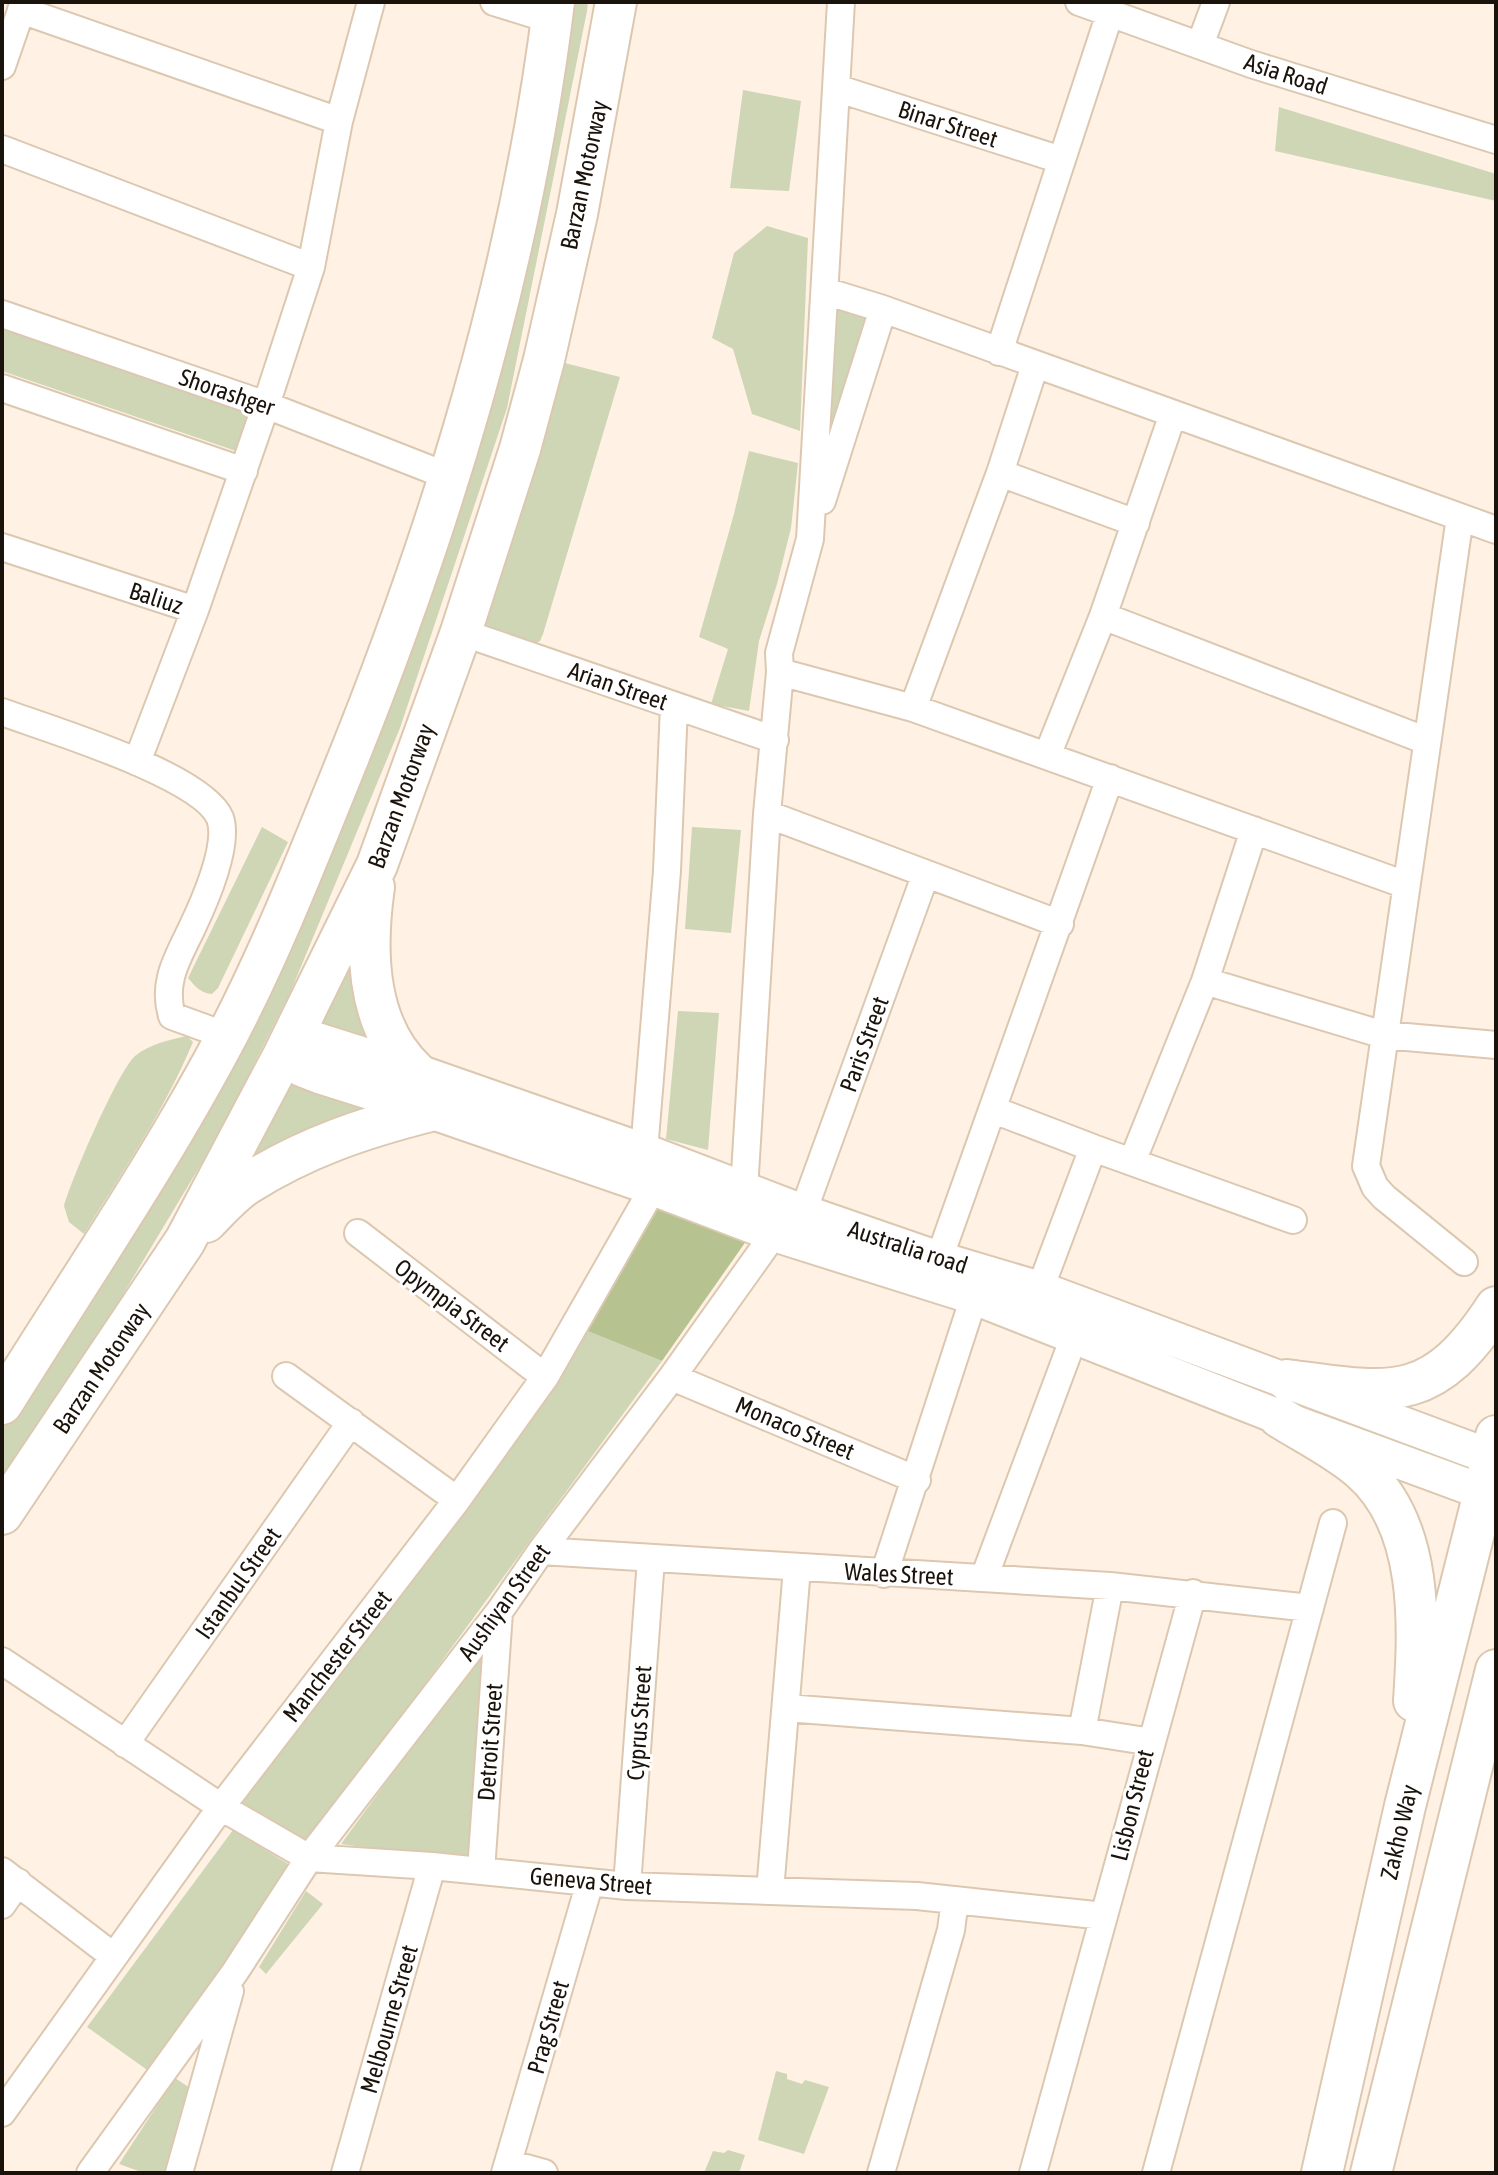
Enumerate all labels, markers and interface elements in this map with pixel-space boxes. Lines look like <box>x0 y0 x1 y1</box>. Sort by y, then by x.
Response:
street label: Asia Road <box>1241 48 1331 100</box>
street label: Binar Street <box>895 95 1001 153</box>
street label: Barzan Motorway <box>555 98 613 252</box>
street label: Shorashger <box>176 363 279 421</box>
street label: Baliuz <box>126 577 186 619</box>
street label: Arian Street <box>565 656 671 716</box>
street label: Barzan Motorway <box>362 720 440 872</box>
street label: Paris Street <box>834 993 894 1095</box>
street label: Australia road <box>845 1215 971 1279</box>
street label: Opympia Street <box>389 1253 515 1357</box>
street label: Barzan Motorway <box>47 1297 155 1439</box>
street label: Monaco Street <box>732 1391 858 1465</box>
street label: Istanbul Street <box>190 1522 286 1644</box>
street label: Aushiyan Street <box>453 1538 555 1666</box>
street label: Wales Street <box>844 1558 954 1590</box>
street label: Manchester Street <box>277 1585 397 1727</box>
street label: Cyprus Street <box>622 1665 656 1781</box>
street label: Detroit Street <box>472 1682 508 1802</box>
street label: Lisbon Street <box>1105 1747 1159 1863</box>
street label: Zakho Way <box>1375 1782 1423 1882</box>
street label: Geneva Street <box>529 1862 653 1900</box>
street label: Melbourne Street <box>355 1942 423 2096</box>
street label: Prag Street <box>522 1977 574 2077</box>

